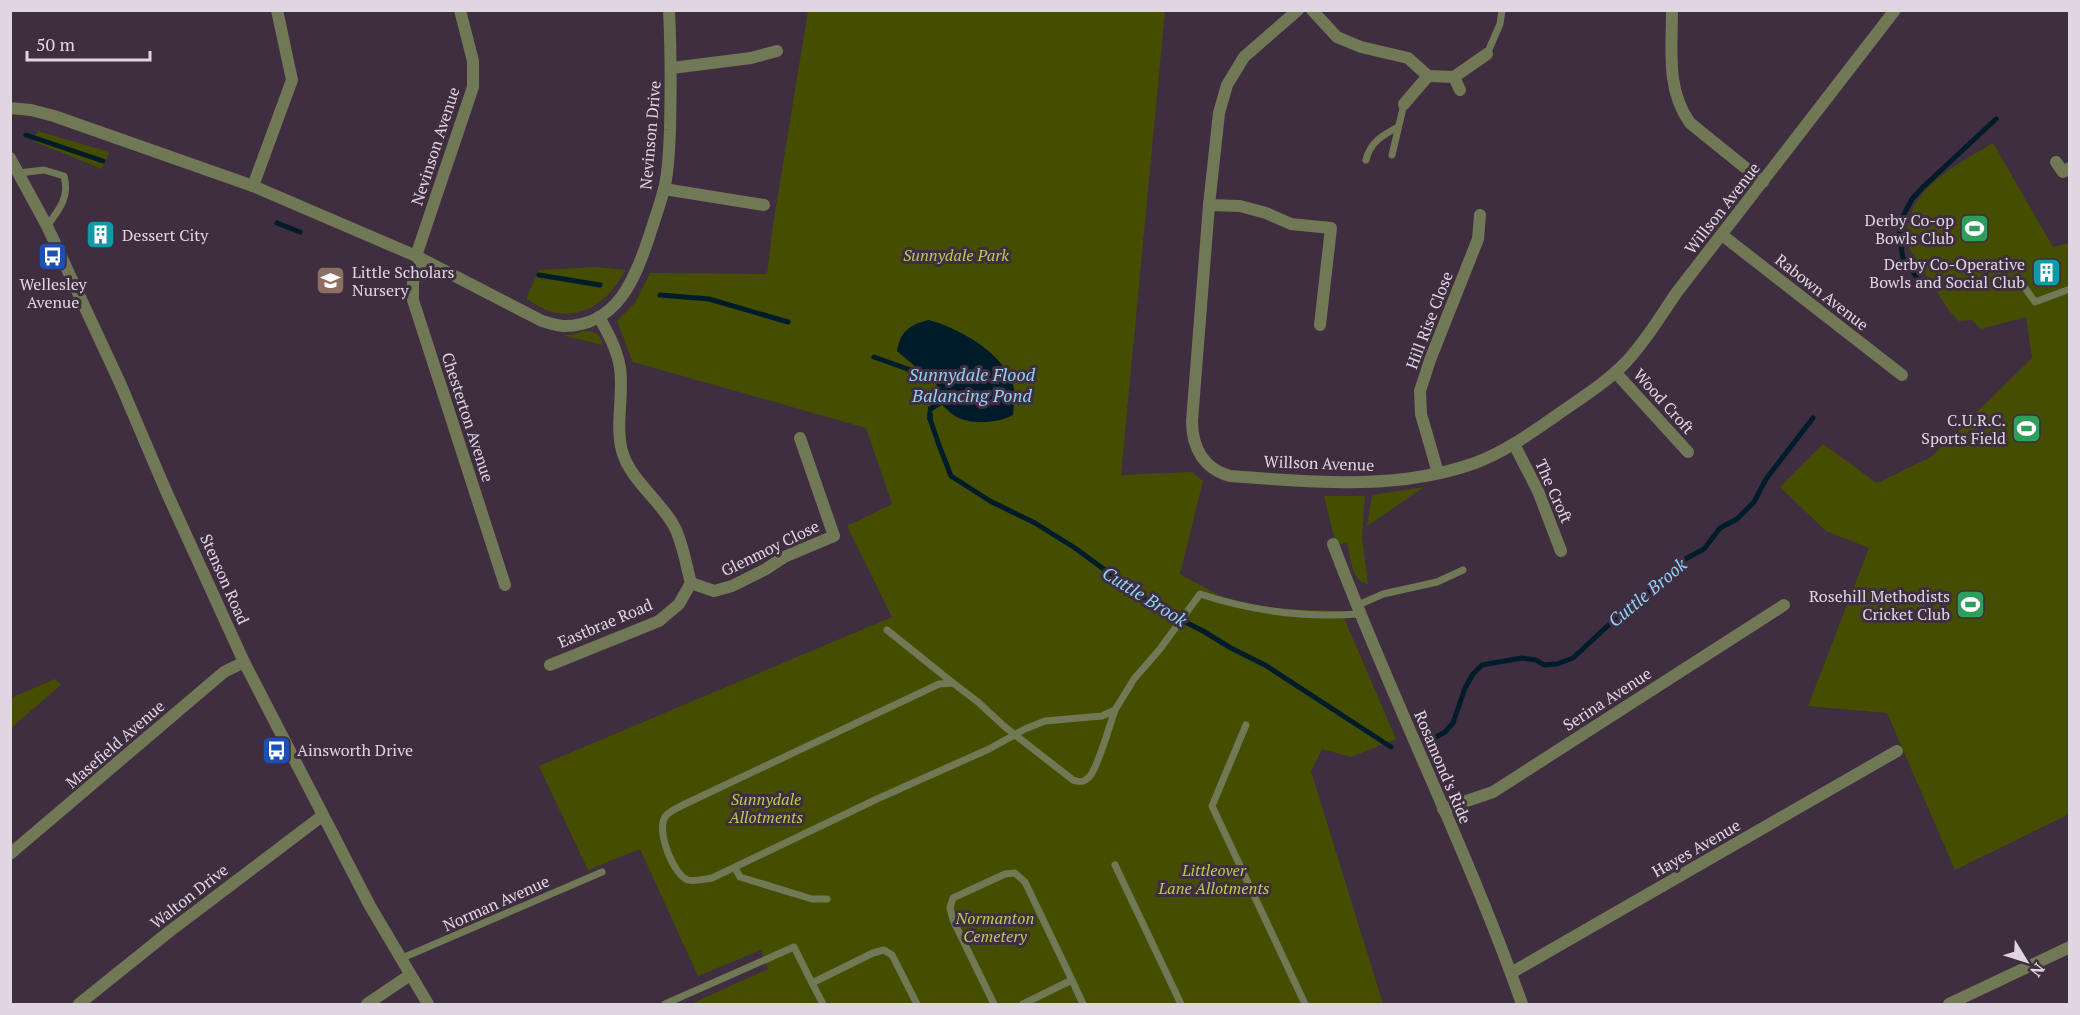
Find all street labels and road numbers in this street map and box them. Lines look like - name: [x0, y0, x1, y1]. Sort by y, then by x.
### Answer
- street label: Nevinson Drive: [634, 80, 666, 190]
- street label: Nevinson Avenue: [406, 84, 464, 208]
- street label: Willson Avenue: [1679, 158, 1765, 258]
- street label: Rabown Avenue: [1771, 249, 1873, 335]
- street label: Hill Rise Close: [1400, 268, 1458, 372]
- street label: Chesterton Avenue: [437, 349, 499, 485]
- street label: Wood Croft: [1629, 364, 1699, 438]
- street label: Willson Avenue: [1263, 450, 1375, 476]
- street label: The Croft: [1530, 456, 1578, 526]
- street label: Glenmoy Close: [717, 515, 823, 581]
- street label: Stenson Road: [195, 530, 255, 628]
- street label: Eastbrae Road: [554, 593, 656, 653]
- street label: Serina Avenue: [1559, 662, 1655, 736]
- street label: Masefield Avenue: [61, 695, 169, 793]
- street label: Rosamond's Ride: [1409, 707, 1477, 827]
- street label: Hayes Avenue: [1648, 814, 1744, 882]
- street label: Walton Drive: [146, 859, 232, 933]
- street label: Norman Avenue: [439, 870, 553, 936]

